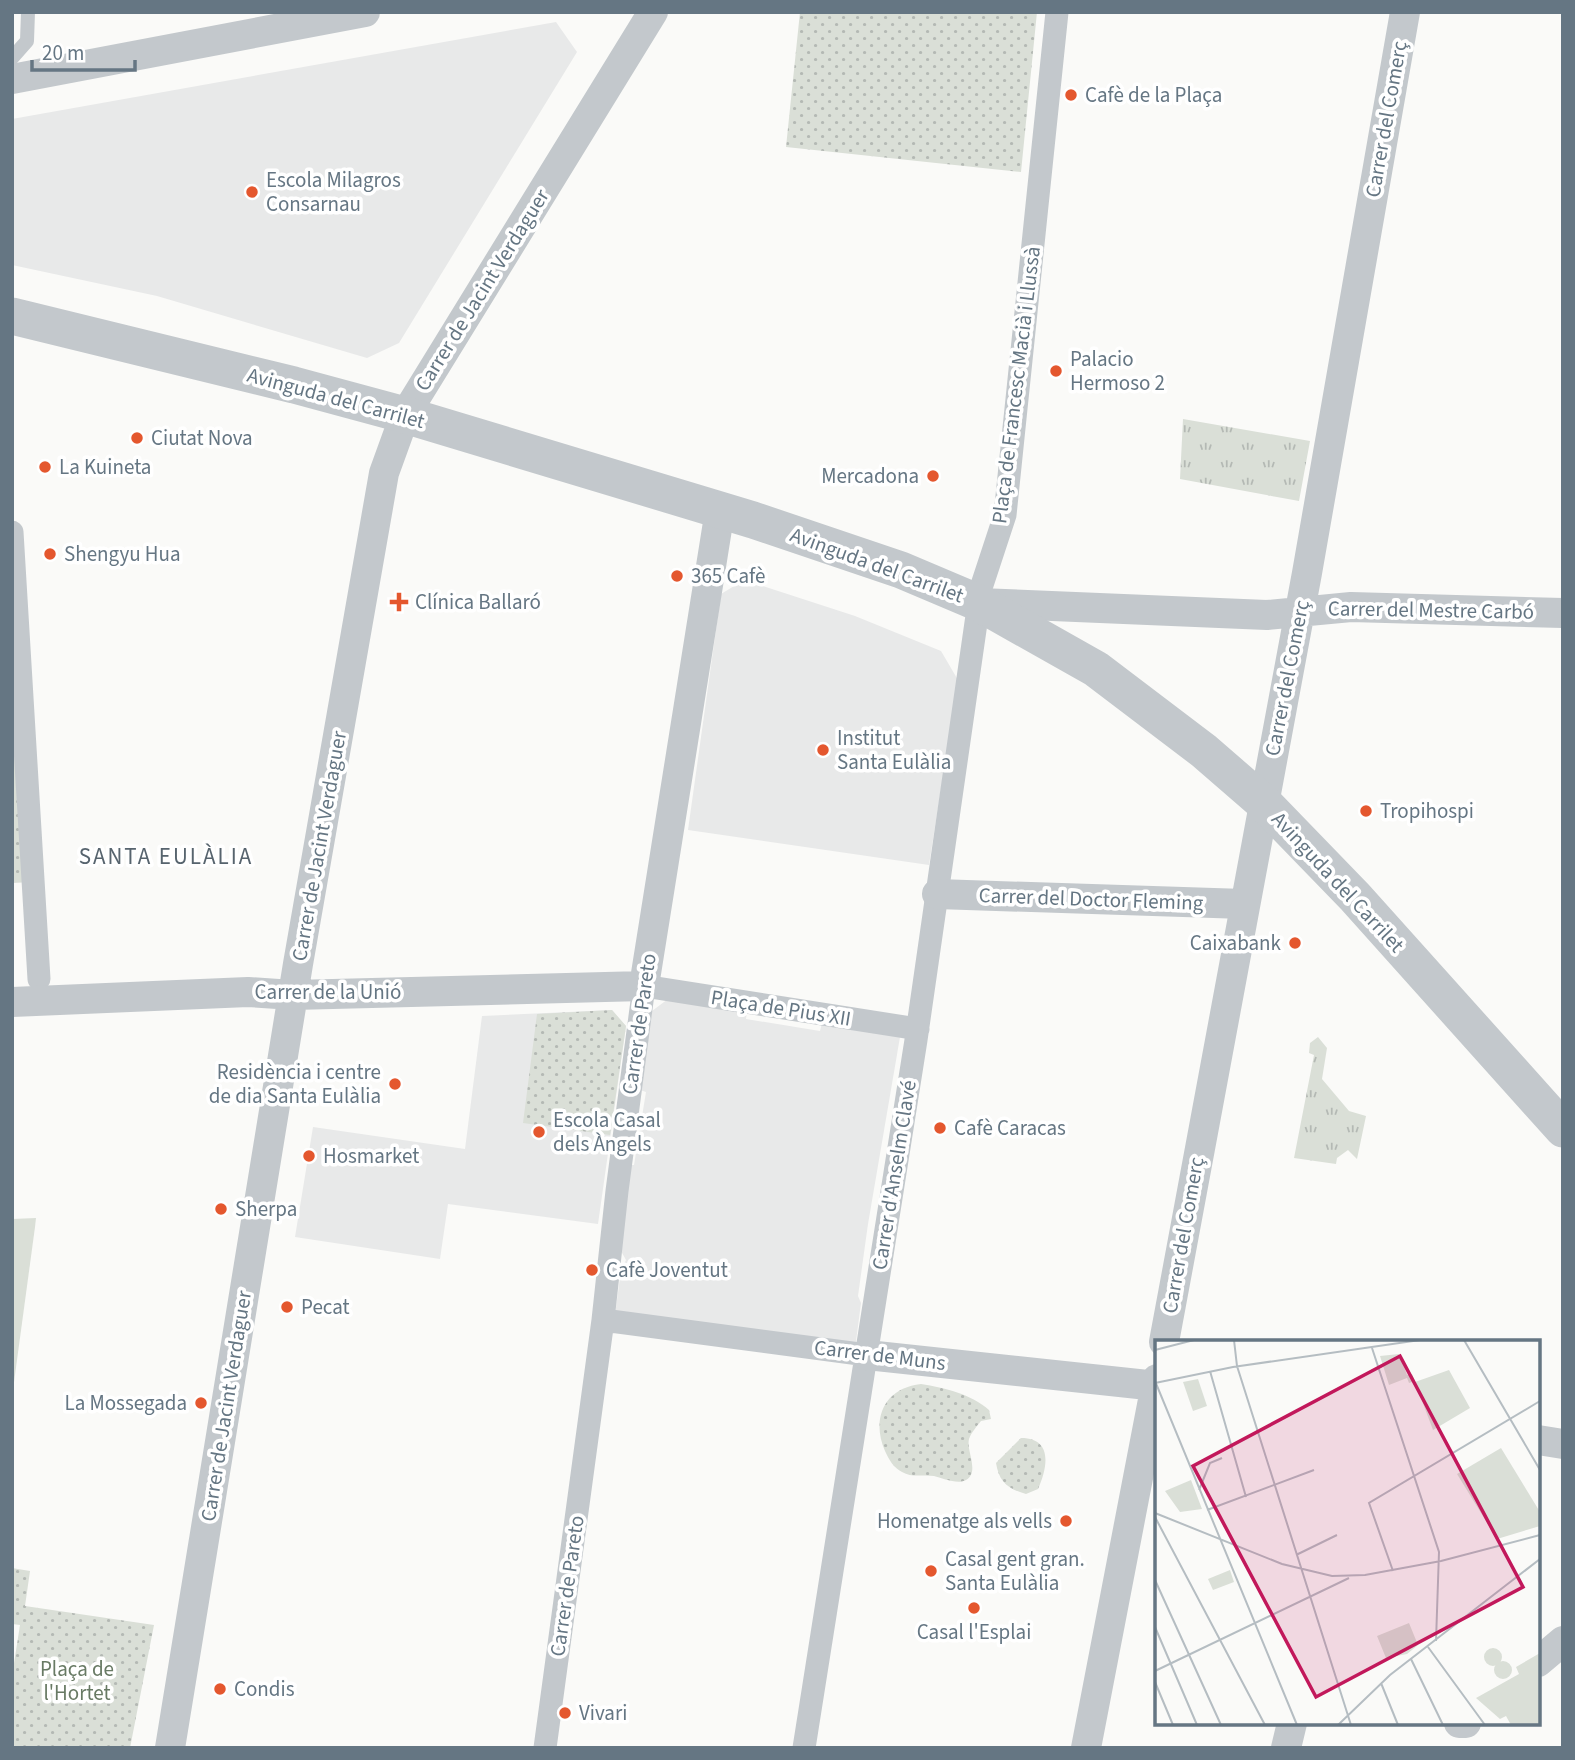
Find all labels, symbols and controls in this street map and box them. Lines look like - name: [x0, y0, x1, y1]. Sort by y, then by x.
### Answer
- scale bar: [32, 28, 135, 72]
- text: 20 m: [42, 38, 84, 68]
- street label: Carrer del Comerç: [1357, 38, 1415, 200]
- place label: Cafè de la Plaça: [1085, 80, 1222, 110]
- marker: Cafè de la Plaça: [1063, 87, 1079, 103]
- place label: Escola Milagros Consarnau: [266, 165, 401, 219]
- street label: Carrer de Jacint Verdaguer: [407, 183, 557, 397]
- marker: Escola Milagros Consarnau: [244, 184, 260, 200]
- street label: Plaça de Francesc Macià i Llussà: [984, 245, 1048, 525]
- place label: Palacio Hermoso 2: [1070, 344, 1165, 398]
- street label: Avinguda del Carrilet: [244, 360, 428, 436]
- marker: Palacio Hermoso 2: [1048, 363, 1064, 379]
- place label: Ciutat Nova: [151, 423, 253, 453]
- marker: Ciutat Nova: [129, 430, 145, 446]
- place label: La Kuineta: [59, 452, 151, 482]
- marker: La Kuineta: [37, 459, 53, 475]
- place label: Mercadona: [821, 461, 919, 491]
- marker: Mercadona: [925, 468, 941, 484]
- street label: Avinguda del Carrilet: [786, 520, 968, 610]
- place label: Shengyu Hua: [64, 539, 181, 569]
- marker: Shengyu Hua: [42, 546, 58, 562]
- place label: 365 Cafè: [691, 561, 765, 591]
- marker: 365 Cafè: [669, 568, 685, 584]
- place label: Clínica Ballaró: [415, 587, 541, 617]
- marker: Clínica Ballaró: [389, 592, 409, 612]
- street label: Carrer del Mestre Carbó: [1328, 593, 1534, 627]
- street label: Carrer del Comerç: [1257, 597, 1317, 759]
- place label: Institut Santa Eulàlia: [837, 723, 951, 777]
- street label: Carrer de Jacint Verdaguer: [284, 728, 354, 963]
- marker: Institut Santa Eulàlia: [815, 742, 831, 758]
- place label: Tropihospi: [1380, 796, 1474, 826]
- marker: Tropihospi: [1358, 803, 1374, 819]
- street label: Avinguda del Carrilet: [1265, 805, 1411, 959]
- district label: SANTA EULÀLIA: [79, 840, 253, 873]
- street label: Carrer del Doctor Fleming: [978, 880, 1204, 918]
- place label: Caixabank: [1190, 928, 1282, 958]
- marker: Caixabank: [1287, 935, 1303, 951]
- street label: Carrer de Pareto: [614, 952, 664, 1096]
- street label: Carrer de la Unió: [255, 977, 401, 1007]
- street label: Plaça de Pius XII: [709, 982, 853, 1034]
- place label: Residència i centre de dia Santa Eulàlia: [209, 1057, 381, 1111]
- marker: Residència i centre de dia Santa Eulàlia: [387, 1076, 403, 1092]
- street label: Carrer d'Anselm Clavé: [864, 1078, 924, 1272]
- place label: Escola Casal dels Àngels: [553, 1105, 661, 1159]
- place label: Cafè Caracas: [954, 1113, 1066, 1143]
- marker: Cafè Caracas: [932, 1120, 948, 1136]
- marker: Escola Casal dels Àngels: [531, 1124, 547, 1140]
- place label: Hosmarket: [323, 1141, 419, 1171]
- marker: Hosmarket: [301, 1148, 317, 1164]
- street label: Carrer del Comerç: [1154, 1154, 1212, 1316]
- place label: Sherpa: [235, 1194, 297, 1224]
- marker: Sherpa: [213, 1201, 229, 1217]
- place label: Cafè Joventut: [606, 1255, 728, 1285]
- marker: Cafè Joventut: [584, 1262, 600, 1278]
- street label: Carrer de Jacint Verdaguer: [193, 1288, 259, 1524]
- place label: Pecat: [301, 1292, 350, 1322]
- marker: Pecat: [279, 1299, 295, 1315]
- street label: Carrer de Muns: [813, 1332, 948, 1378]
- inset map: [1155, 1340, 1540, 1725]
- place label: La Mossegada: [65, 1388, 187, 1418]
- marker: La Mossegada: [193, 1395, 209, 1411]
- place label: Homenatge als vells: [877, 1506, 1052, 1536]
- marker: Homenatge als vells: [1058, 1513, 1074, 1529]
- street label: Carrer de Pareto: [542, 1514, 592, 1658]
- place label: Casal gent gran. Santa Eulàlia: [945, 1544, 1085, 1598]
- marker: Casal gent gran. Santa Eulàlia: [923, 1563, 939, 1579]
- marker: Casal l'Esplai: [966, 1600, 982, 1616]
- place label: Casal l'Esplai: [917, 1617, 1031, 1647]
- park label: Plaça de l'Hortet: [40, 1654, 114, 1708]
- place label: Condis: [234, 1674, 295, 1704]
- marker: Condis: [212, 1681, 228, 1697]
- place label: Vivari: [579, 1698, 627, 1728]
- marker: Vivari: [557, 1705, 573, 1721]

